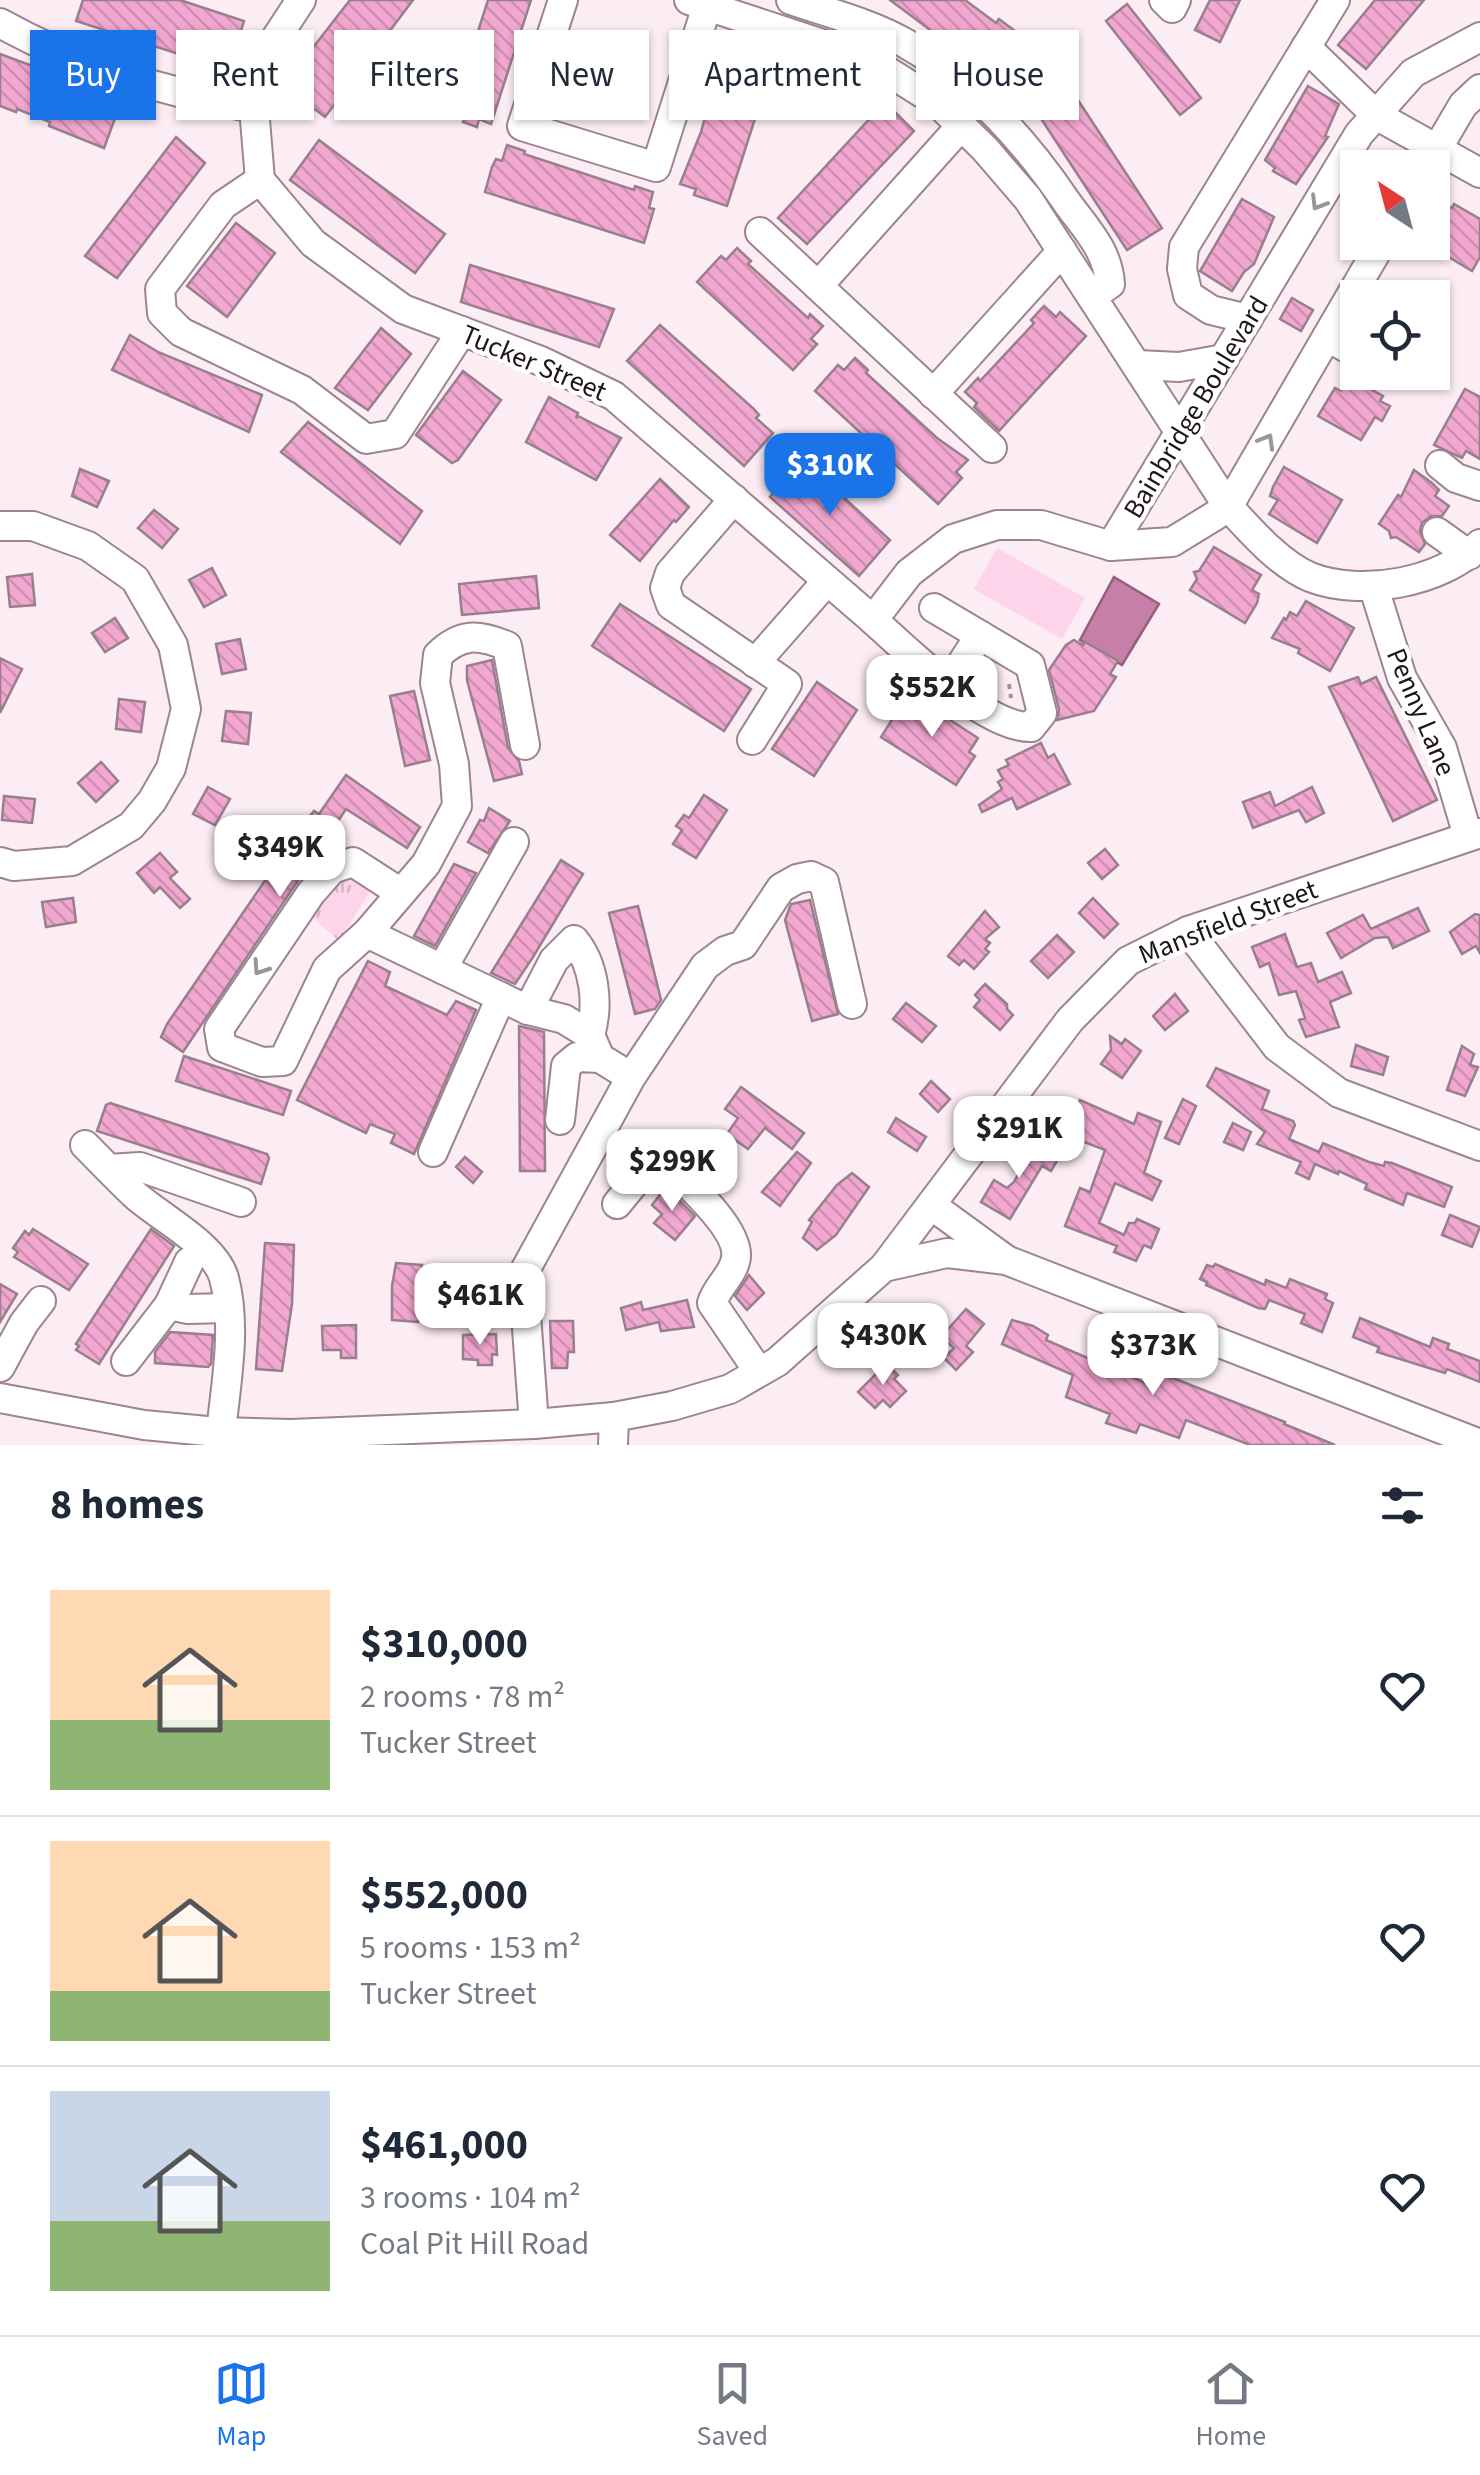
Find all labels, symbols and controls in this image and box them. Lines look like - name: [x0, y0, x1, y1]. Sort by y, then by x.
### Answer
- chip: Buy: [30, 30, 156, 120]
- chip: Rent: [176, 30, 314, 120]
- chip: Filters: [334, 30, 494, 120]
- chip: New: [514, 30, 649, 120]
- chip: Apartment: [669, 30, 896, 120]
- chip: House: [916, 30, 1079, 120]
- north arrow: [1340, 150, 1450, 260]
- map controls: [1340, 150, 1450, 390]
- one-way arrow: [1311, 192, 1330, 210]
- button: locate: [1340, 280, 1450, 390]
- street label: Bainbridge Boulevard: [1114, 288, 1278, 526]
- street label: Tucker Street: [455, 314, 613, 412]
- pin: $310K: [760, 433, 900, 518]
- one-way arrow: [1254, 434, 1274, 452]
- text: $310K: [786, 442, 874, 488]
- street label: Penny Lane: [1376, 642, 1466, 782]
- pin: $552K: [862, 655, 1002, 740]
- text: $552K: [888, 664, 976, 710]
- pin: $349K: [210, 815, 350, 900]
- text: $349K: [236, 824, 324, 870]
- street label: Mansfield Street: [1133, 869, 1324, 975]
- one-way arrow: [254, 957, 272, 976]
- pin: $291K: [949, 1096, 1089, 1181]
- text: $291K: [975, 1105, 1063, 1151]
- pin: $299K: [602, 1129, 742, 1214]
- text: $299K: [628, 1138, 716, 1184]
- pin: $461K: [410, 1263, 550, 1348]
- text: $461K: [436, 1272, 524, 1318]
- pin: $430K: [813, 1303, 953, 1388]
- text: $430K: [839, 1312, 927, 1358]
- pin: $373K: [1083, 1313, 1223, 1398]
- text: $373K: [1109, 1322, 1197, 1368]
- text: 8 homes: [50, 1475, 204, 1535]
- icon: filters: [1375, 1478, 1430, 1533]
- text: $310,000: [360, 1614, 528, 1674]
- icon: home: [130, 1630, 250, 1750]
- icon: heart: [1375, 1663, 1430, 1718]
- text: 2 rooms · 78 m²: [360, 1674, 565, 1720]
- text: Tucker Street: [360, 1720, 536, 1766]
- text: $552,000: [360, 1865, 528, 1925]
- icon: home: [130, 1881, 250, 2001]
- icon: heart: [1375, 1914, 1430, 1969]
- text: 5 rooms · 153 m²: [360, 1925, 581, 1971]
- text: Tucker Street: [360, 1971, 536, 2017]
- text: $461,000: [360, 2115, 528, 2175]
- icon: home: [130, 2131, 250, 2251]
- icon: heart: [1375, 2164, 1430, 2219]
- text: 3 rooms · 104 m²: [360, 2175, 581, 2221]
- text: Coal Pit Hill Road: [360, 2221, 589, 2267]
- tab: Map: [214, 2356, 269, 2456]
- tab: Saved: [696, 2356, 768, 2456]
- tab: Home: [1196, 2356, 1266, 2456]

